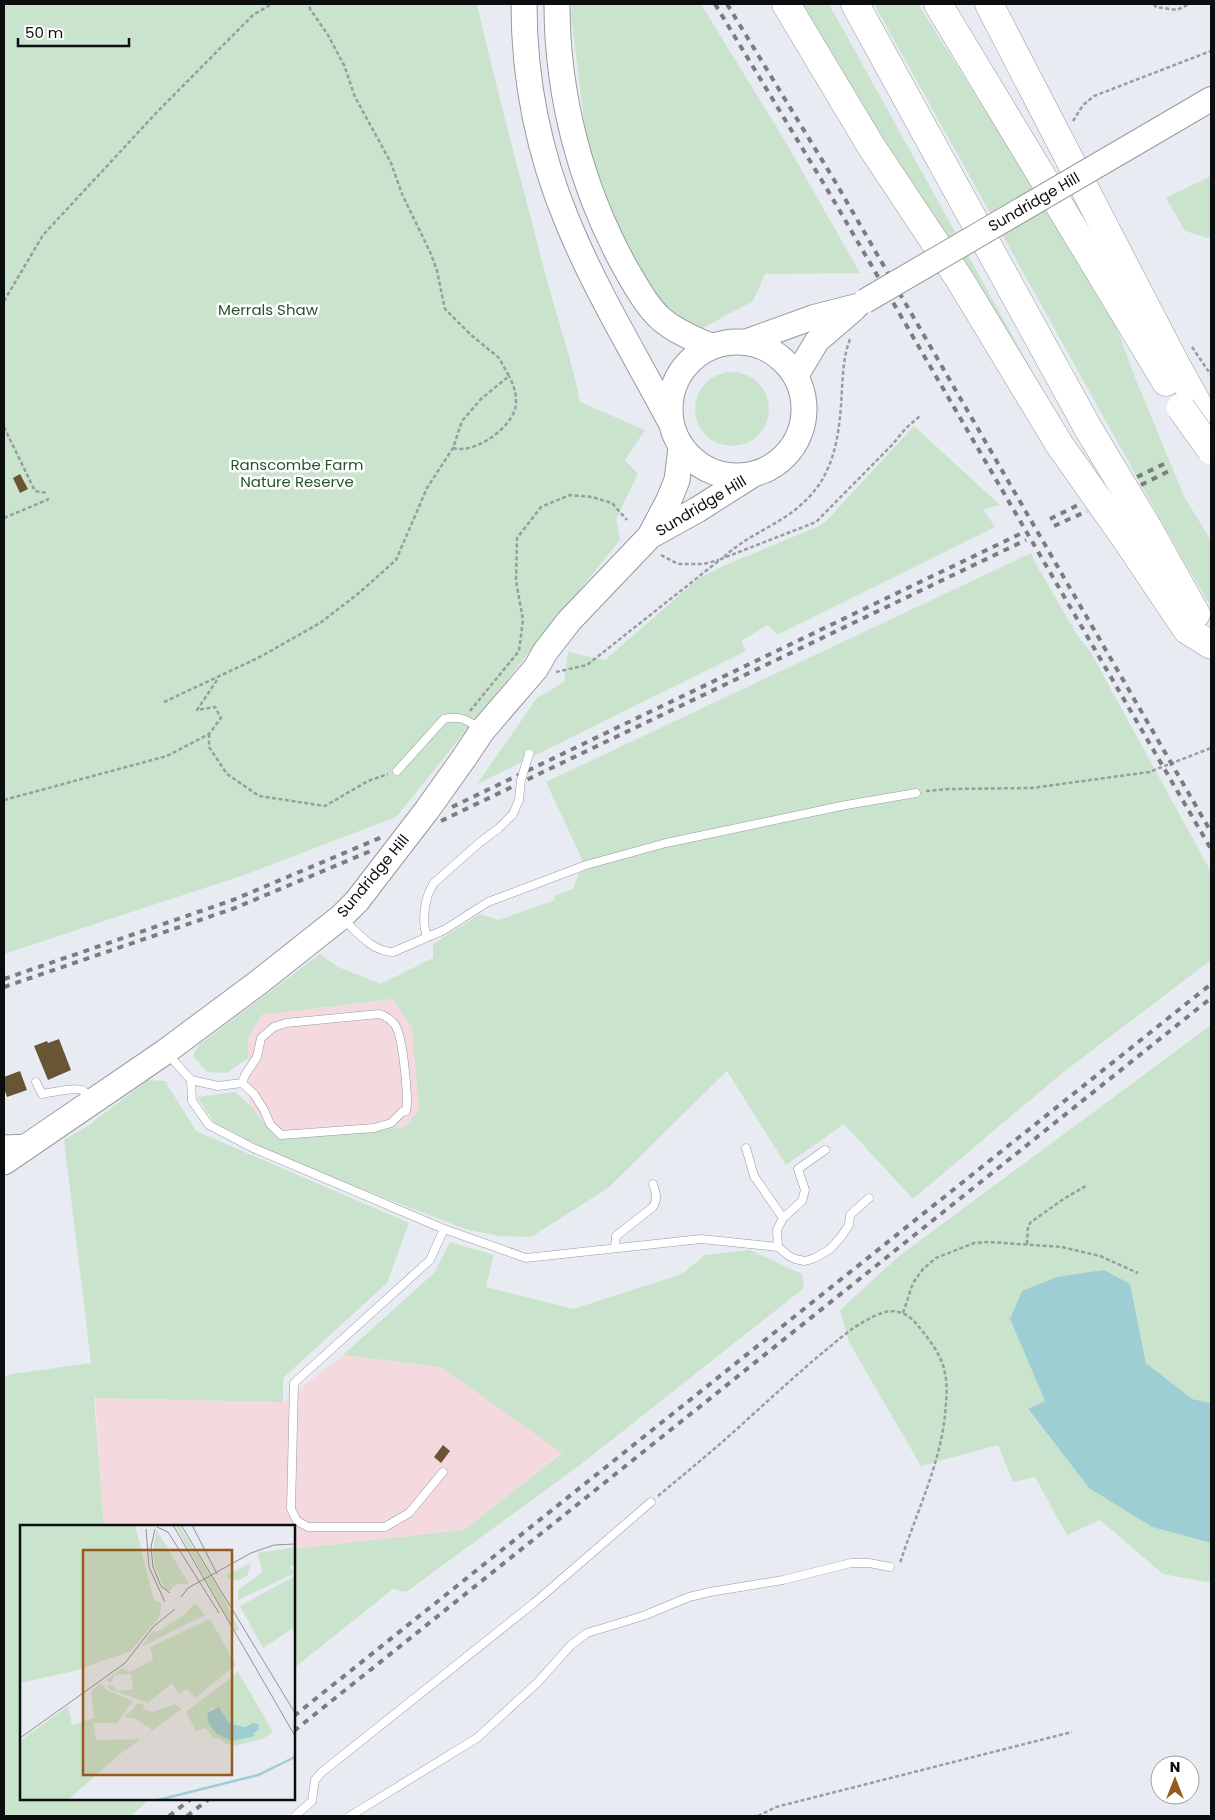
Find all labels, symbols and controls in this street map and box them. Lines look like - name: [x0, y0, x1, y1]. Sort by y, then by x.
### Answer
- scale bar: [18, 15, 129, 47]
- text: 50 m: [25, 22, 63, 43]
- street label: Sundridge Hill: [984, 167, 1083, 236]
- park label: Merrals Shaw: [218, 299, 319, 320]
- park label: Ranscombe Farm Nature Reserve: [230, 454, 364, 492]
- street label: Sundridge Hill: [651, 470, 750, 541]
- street label: Sundridge Hill: [332, 830, 414, 922]
- inset map: [20, 1525, 295, 1800]
- north arrow: [1150, 1755, 1200, 1805]
- text: N: [1170, 1757, 1180, 1777]

